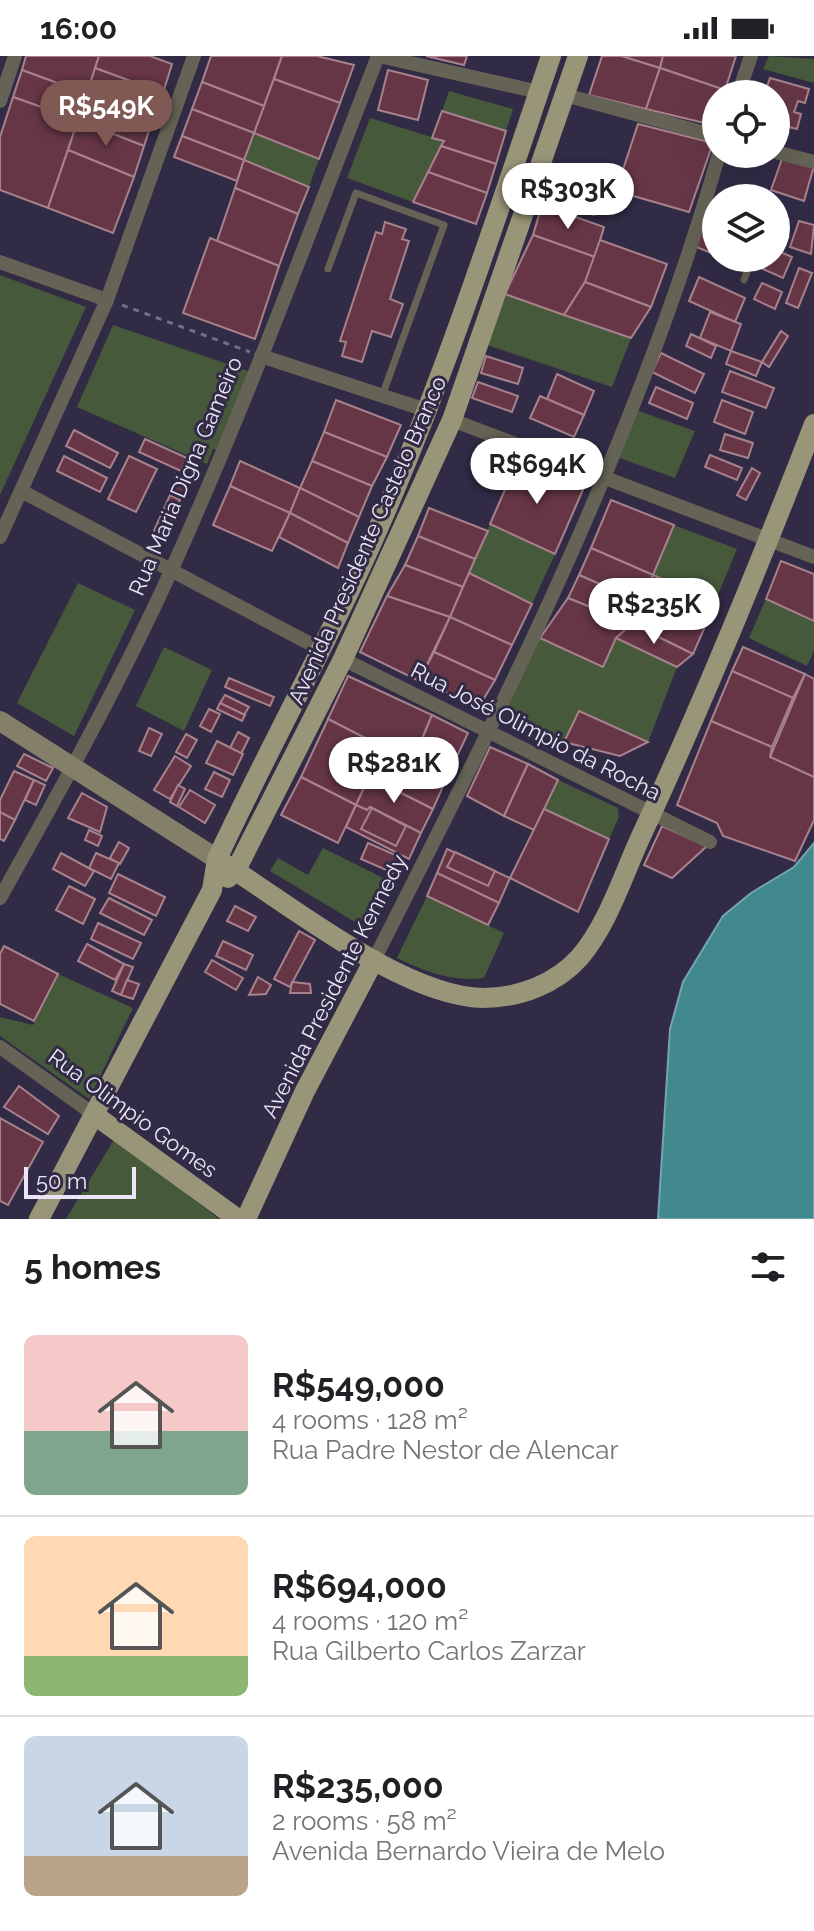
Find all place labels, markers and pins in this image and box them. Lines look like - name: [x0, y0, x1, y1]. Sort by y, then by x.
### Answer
- pin: R$549K: [41, 80, 171, 148]
- pin: R$303K: [503, 163, 633, 231]
- pin: R$694K: [472, 438, 602, 506]
- pin: R$235K: [589, 578, 719, 646]
- pin: R$281K: [329, 737, 459, 805]

